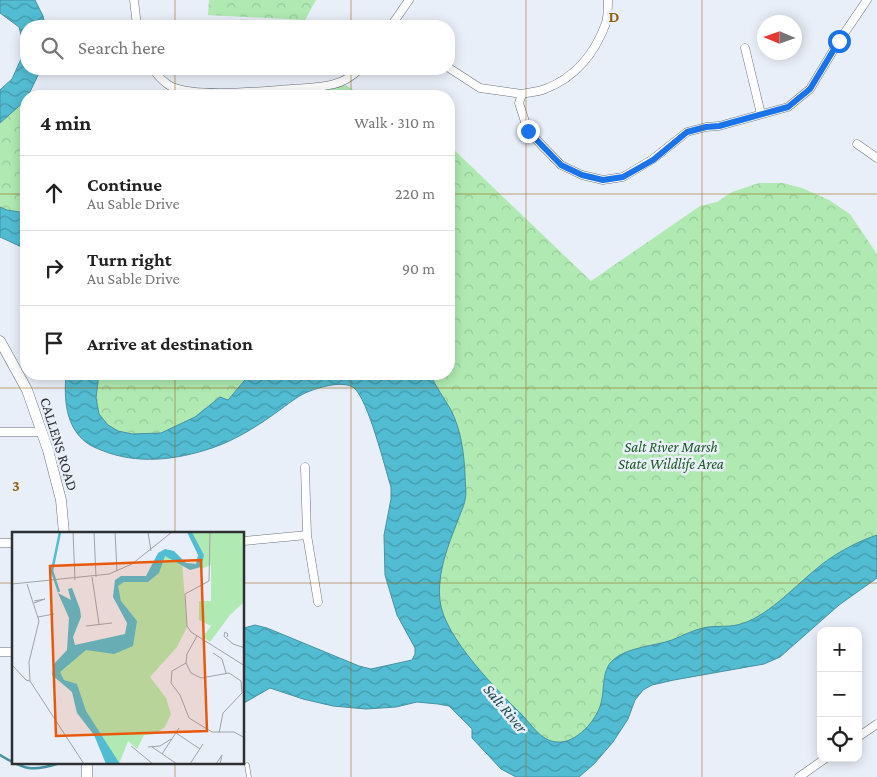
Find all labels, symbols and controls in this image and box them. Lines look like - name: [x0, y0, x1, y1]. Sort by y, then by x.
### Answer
- text: D: [608, 8, 620, 25]
- north arrow: [757, 15, 802, 60]
- search box: [20, 20, 455, 75]
- route start: [828, 30, 851, 53]
- icon: search: [38, 34, 66, 62]
- text: Search here: [78, 37, 165, 58]
- text: 4 min: [40, 111, 91, 135]
- text: Walk · 310 m: [354, 114, 435, 131]
- route end: [517, 120, 540, 143]
- text: Continue: [87, 174, 162, 195]
- icon: ahead: [40, 179, 68, 207]
- text: 220 m: [395, 185, 435, 202]
- text: Au Sable Drive: [87, 195, 180, 212]
- text: Turn right: [87, 249, 172, 270]
- icon: right: [40, 254, 68, 282]
- text: 90 m: [402, 260, 435, 277]
- text: Au Sable Drive: [87, 270, 180, 287]
- icon: arrive: [40, 329, 68, 357]
- text: Arrive at destination: [87, 333, 253, 354]
- street label: CALLENS ROAD: [37, 395, 81, 493]
- park label: Salt River Marsh State Wildlife Area: [618, 439, 724, 473]
- text: 3: [12, 477, 20, 494]
- inset map: [12, 532, 245, 764]
- map controls: [817, 627, 862, 762]
- button: +: [817, 627, 862, 672]
- button: −: [817, 672, 862, 717]
- water label: Salt River: [480, 681, 531, 736]
- button: locate: [817, 717, 862, 762]

